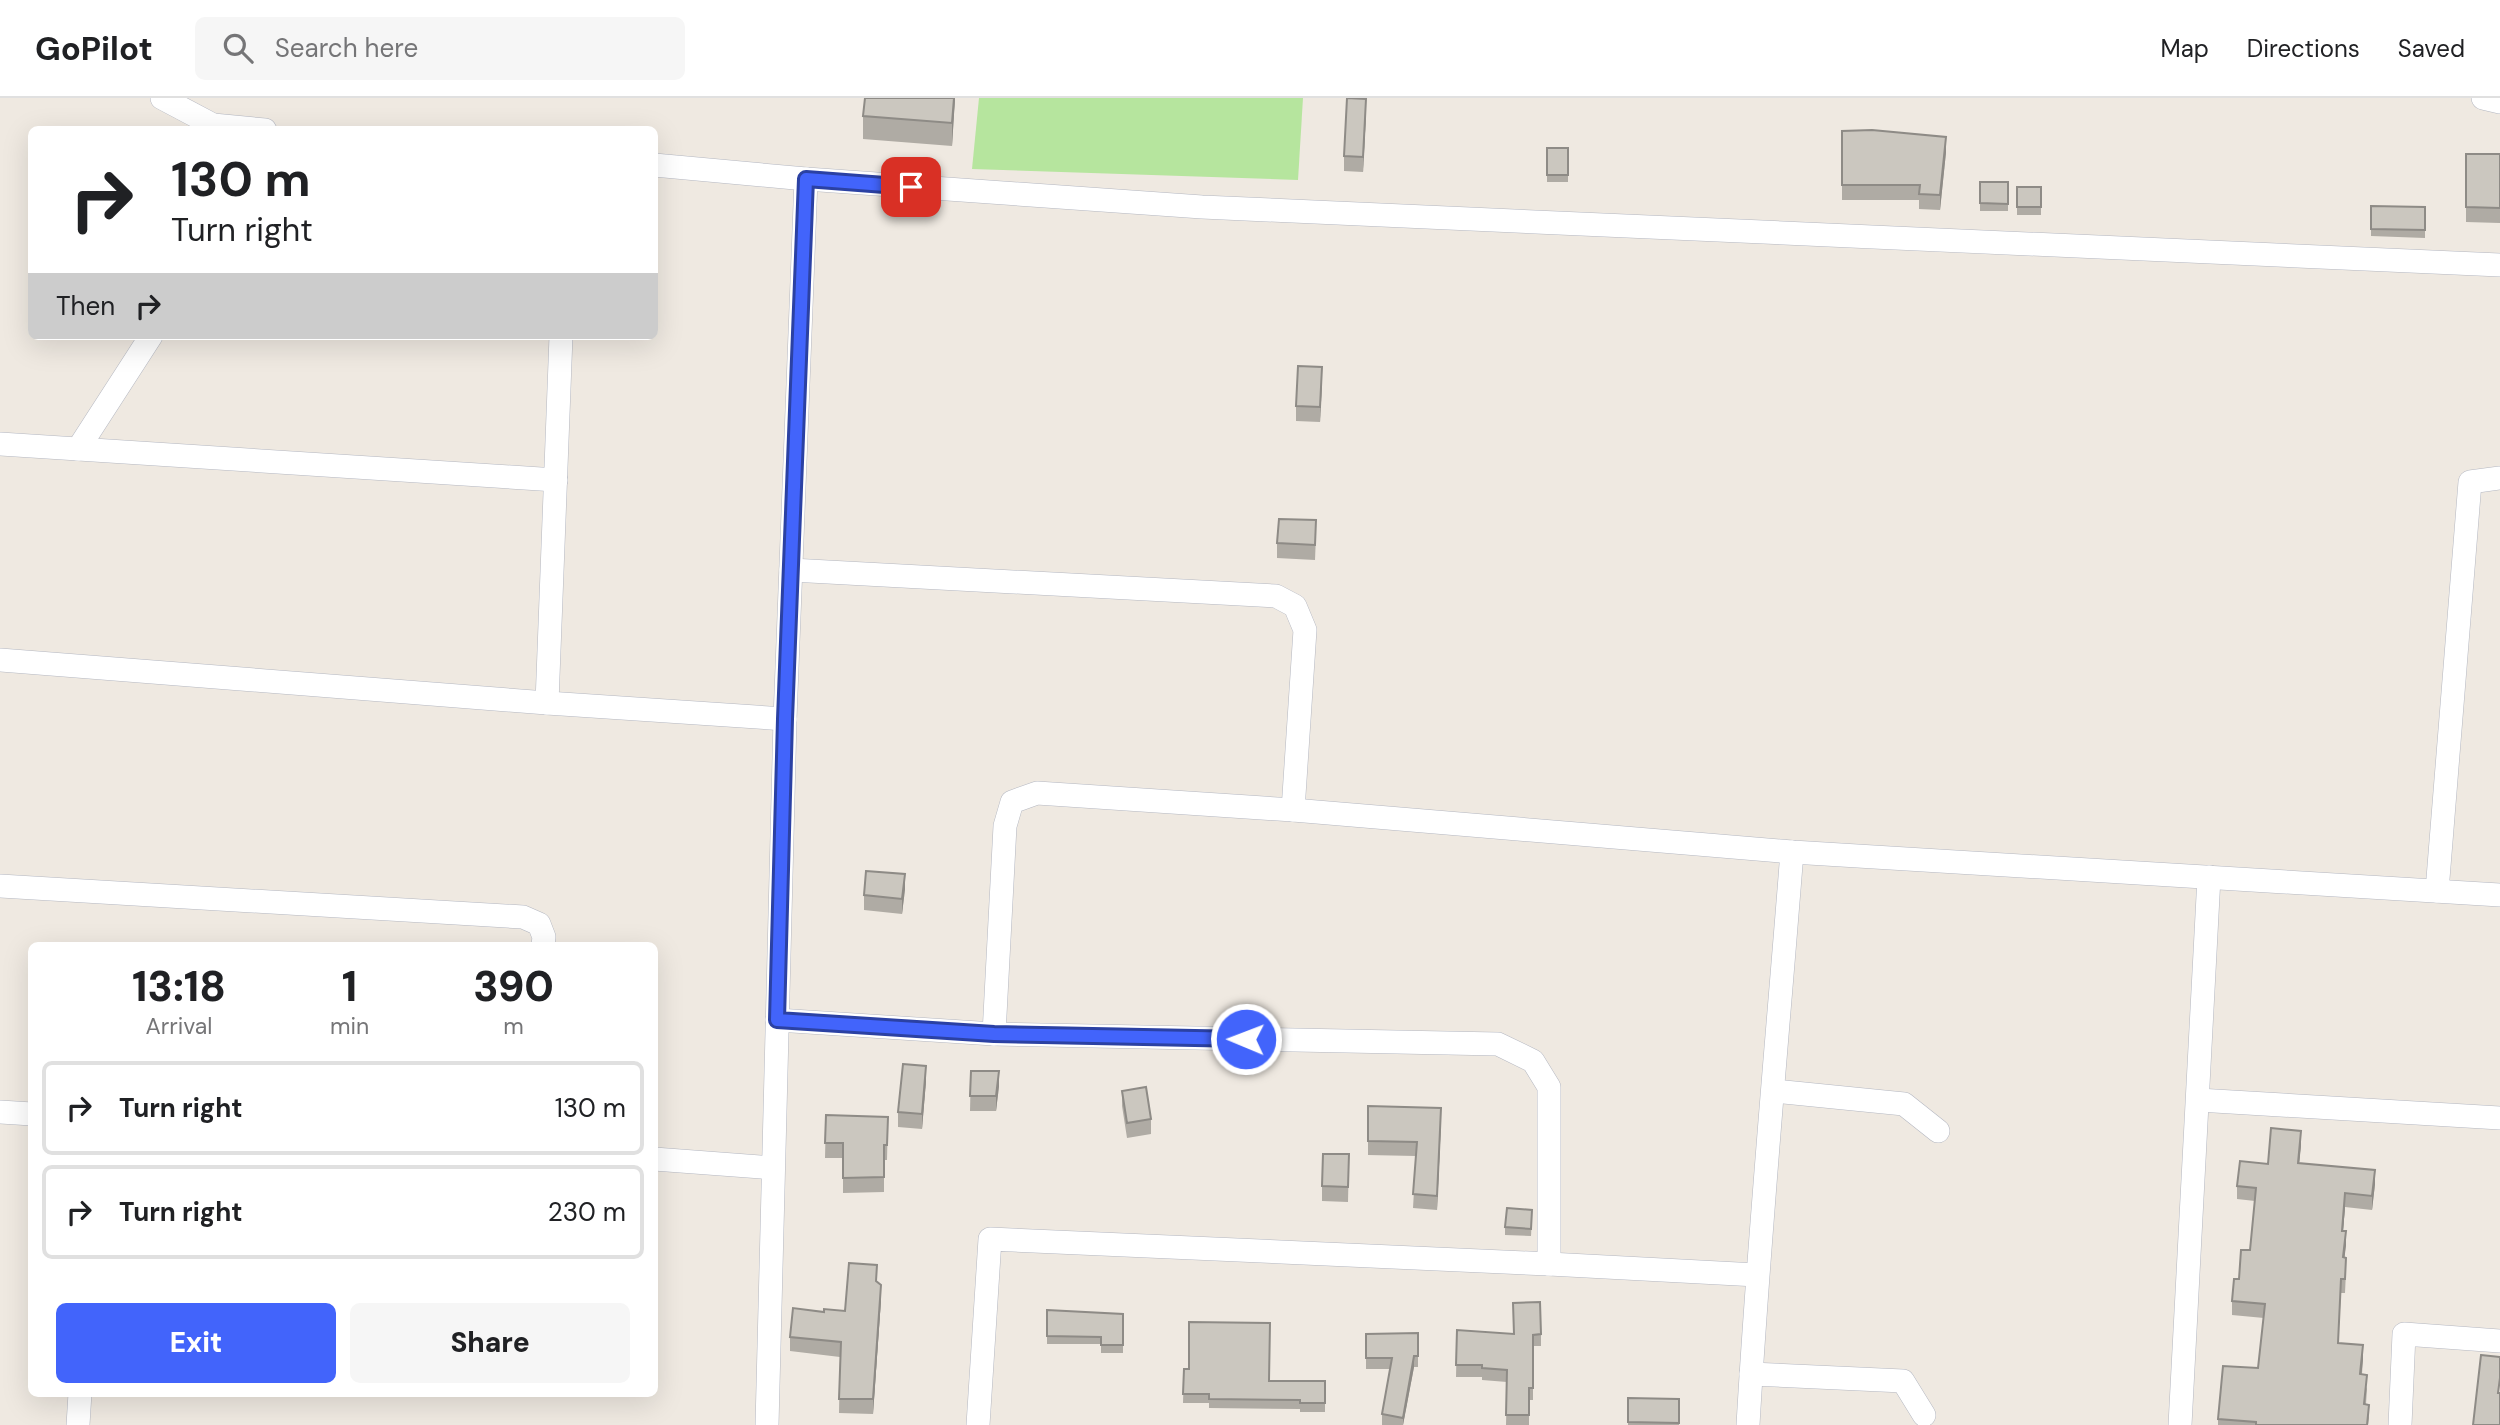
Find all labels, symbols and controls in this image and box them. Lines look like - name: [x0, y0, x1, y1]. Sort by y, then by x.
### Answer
- search box: [195, 17, 685, 80]
- text: GoPilot: [35, 27, 153, 70]
- icon: search: [219, 29, 257, 67]
- text: Search here: [275, 31, 418, 65]
- text: Map: [2161, 33, 2209, 64]
- text: Directions: [2247, 33, 2360, 64]
- text: Saved: [2398, 33, 2465, 64]
- text: 130 m: [171, 147, 311, 211]
- icon: right: [56, 154, 147, 245]
- pin: [881, 157, 941, 217]
- icon: arrive: [892, 168, 930, 206]
- text: Turn right: [171, 209, 313, 251]
- icon: right: [129, 287, 167, 325]
- text: Then: [56, 289, 115, 323]
- text: 13:18: [132, 959, 226, 1014]
- text: 1: [342, 959, 357, 1014]
- text: 390: [473, 959, 554, 1014]
- position arrow: [1209, 1002, 1283, 1076]
- text: Arrival: [146, 1011, 213, 1041]
- text: min: [330, 1011, 369, 1041]
- text: m: [503, 1011, 524, 1041]
- icon: right: [60, 1089, 98, 1127]
- text: Turn right: [119, 1091, 243, 1125]
- text: 130 m: [555, 1091, 626, 1125]
- icon: right: [60, 1193, 98, 1231]
- text: Turn right: [119, 1195, 243, 1229]
- text: 230 m: [548, 1195, 626, 1229]
- button: Exit: [56, 1303, 336, 1383]
- button: Share: [350, 1303, 630, 1383]

